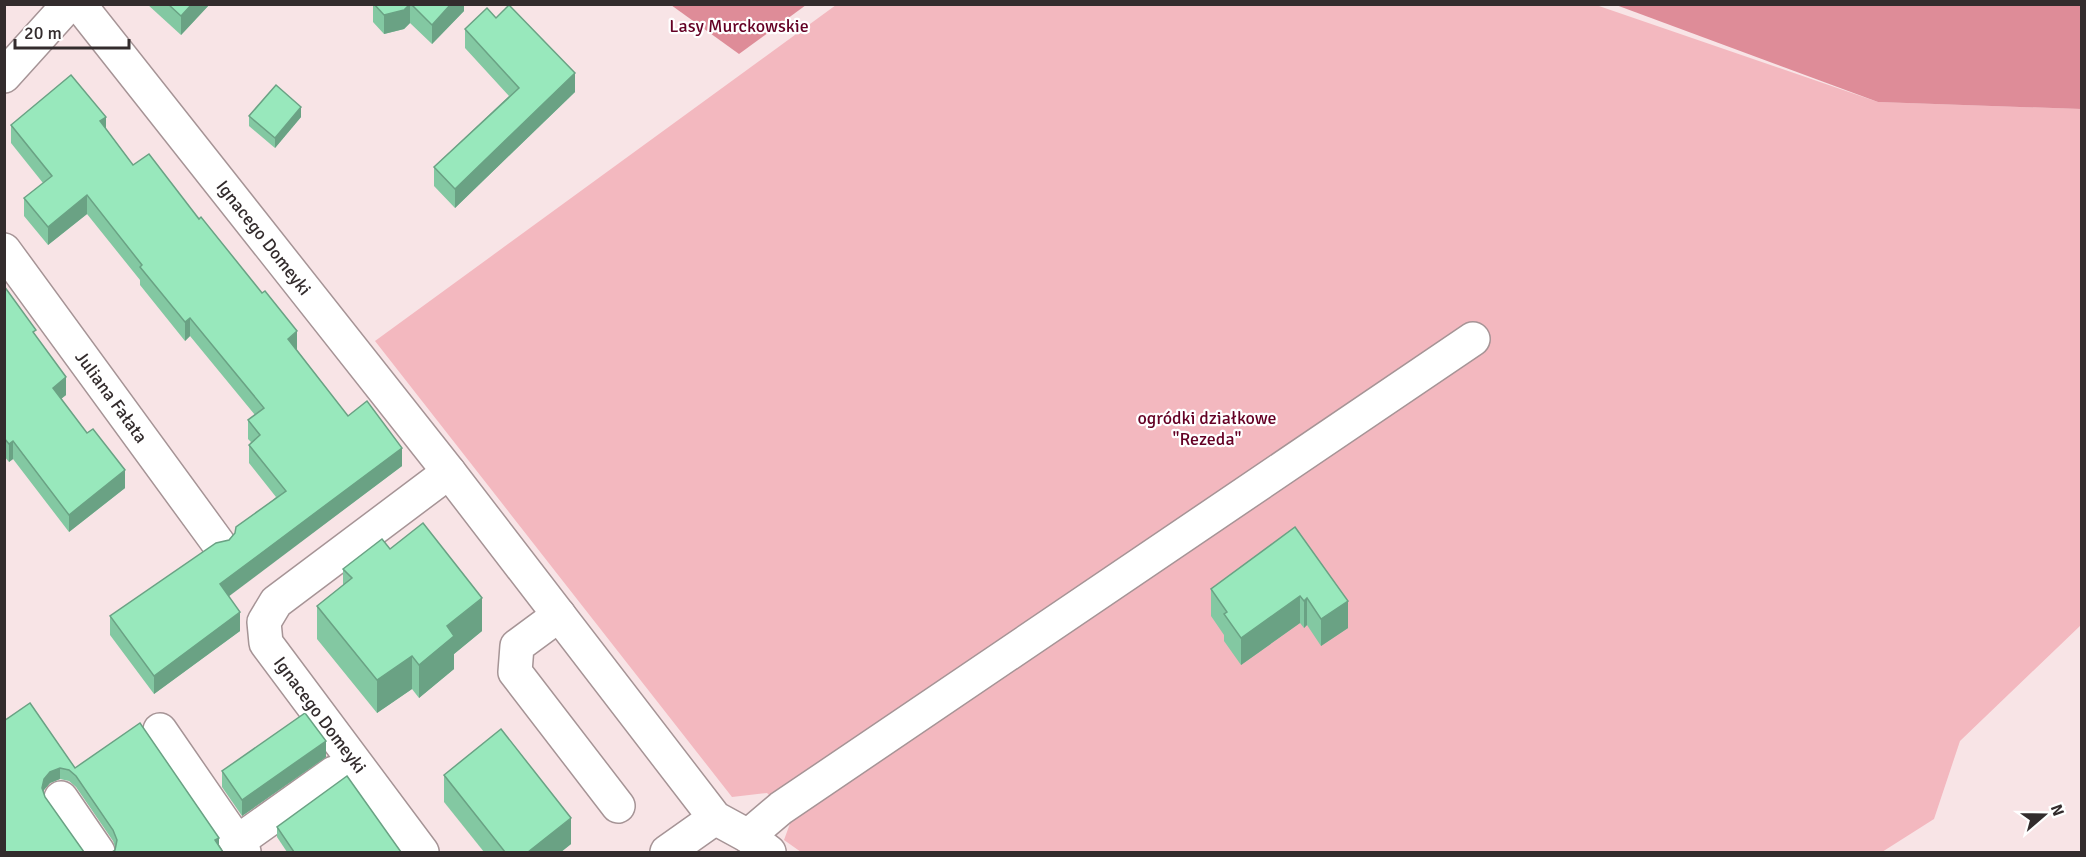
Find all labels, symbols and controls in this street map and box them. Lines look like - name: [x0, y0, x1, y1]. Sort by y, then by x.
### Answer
- scale bar: [15, 12, 129, 50]
- park label: Lasy Murckowskie: [669, 15, 809, 37]
- text: 20 m: [24, 22, 62, 44]
- street label: Ignacego Domeyki: [212, 176, 316, 300]
- street label: Juliana Fałata: [70, 347, 152, 447]
- park label: ogródki działkowe "Rezeda": [1137, 407, 1277, 450]
- street label: Ignacego Domeyki: [269, 652, 371, 778]
- north arrow: [2014, 785, 2074, 845]
- text: N: [2046, 802, 2068, 819]

